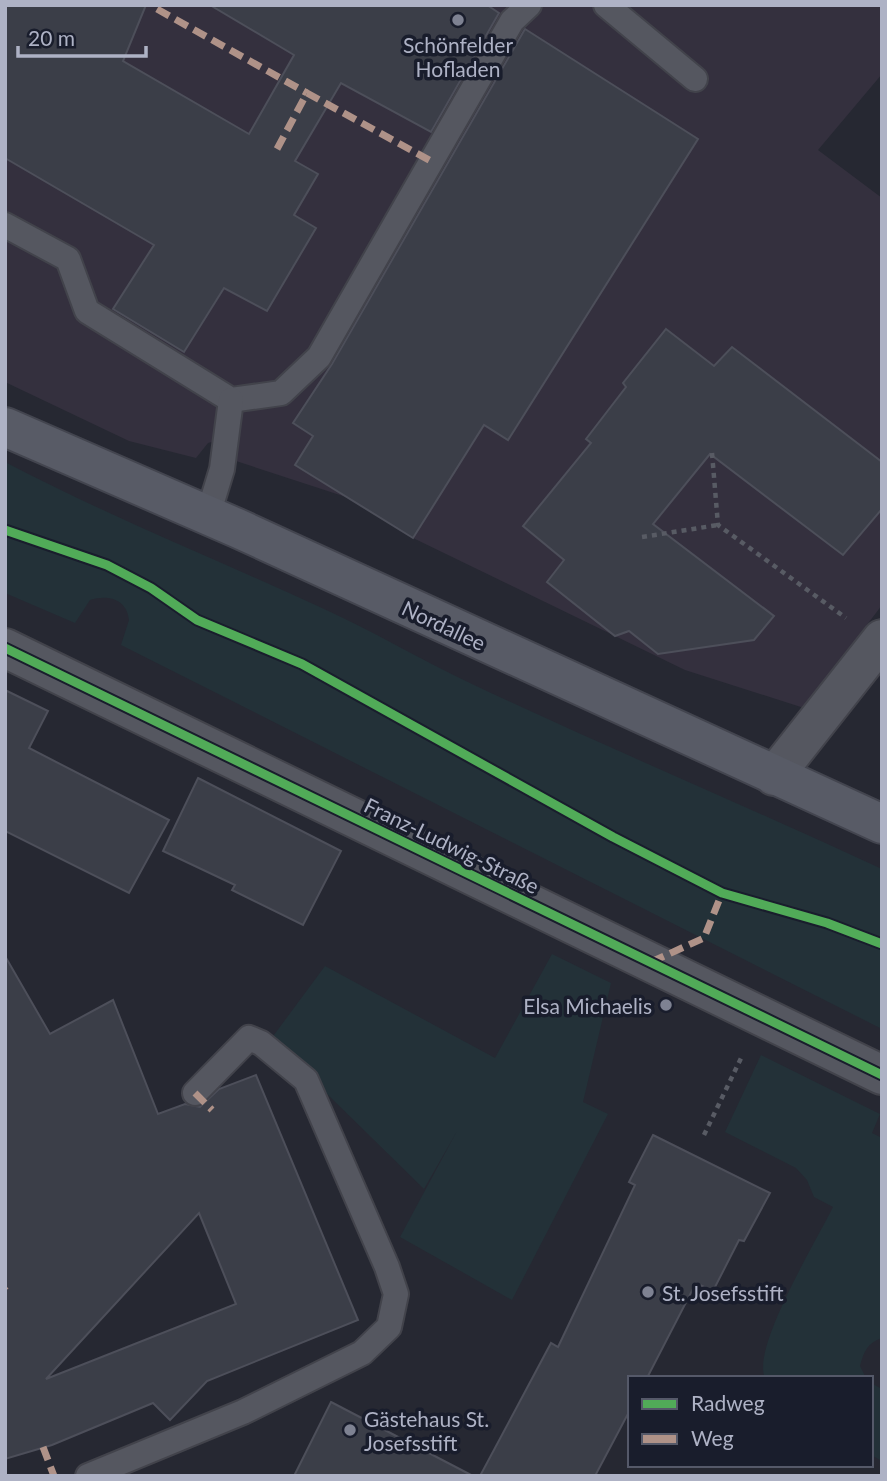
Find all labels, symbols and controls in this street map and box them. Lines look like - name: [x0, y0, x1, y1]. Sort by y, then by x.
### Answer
- marker: Schönfelder Hofladen: [450, 12, 466, 28]
- scale bar: [18, 14, 145, 58]
- text: 20 m: [28, 25, 75, 50]
- place label: Schönfelder Hofladen: [403, 32, 513, 81]
- street label: Nordallee: [398, 595, 490, 655]
- street label: Franz-Ludwig-Straße: [361, 792, 543, 898]
- place label: Elsa Michaelis: [523, 993, 652, 1018]
- marker: Elsa Michaelis: [658, 997, 674, 1013]
- place label: St. Josefsstift: [662, 1280, 784, 1305]
- marker: St. Josefsstift: [640, 1284, 656, 1300]
- legend: [628, 1376, 873, 1467]
- text: Radweg: [691, 1390, 765, 1415]
- place label: Gästehaus St. Josefsstift: [364, 1406, 489, 1455]
- marker: Gästehaus St. Josefsstift: [342, 1422, 358, 1438]
- text: Weg: [691, 1425, 734, 1450]

